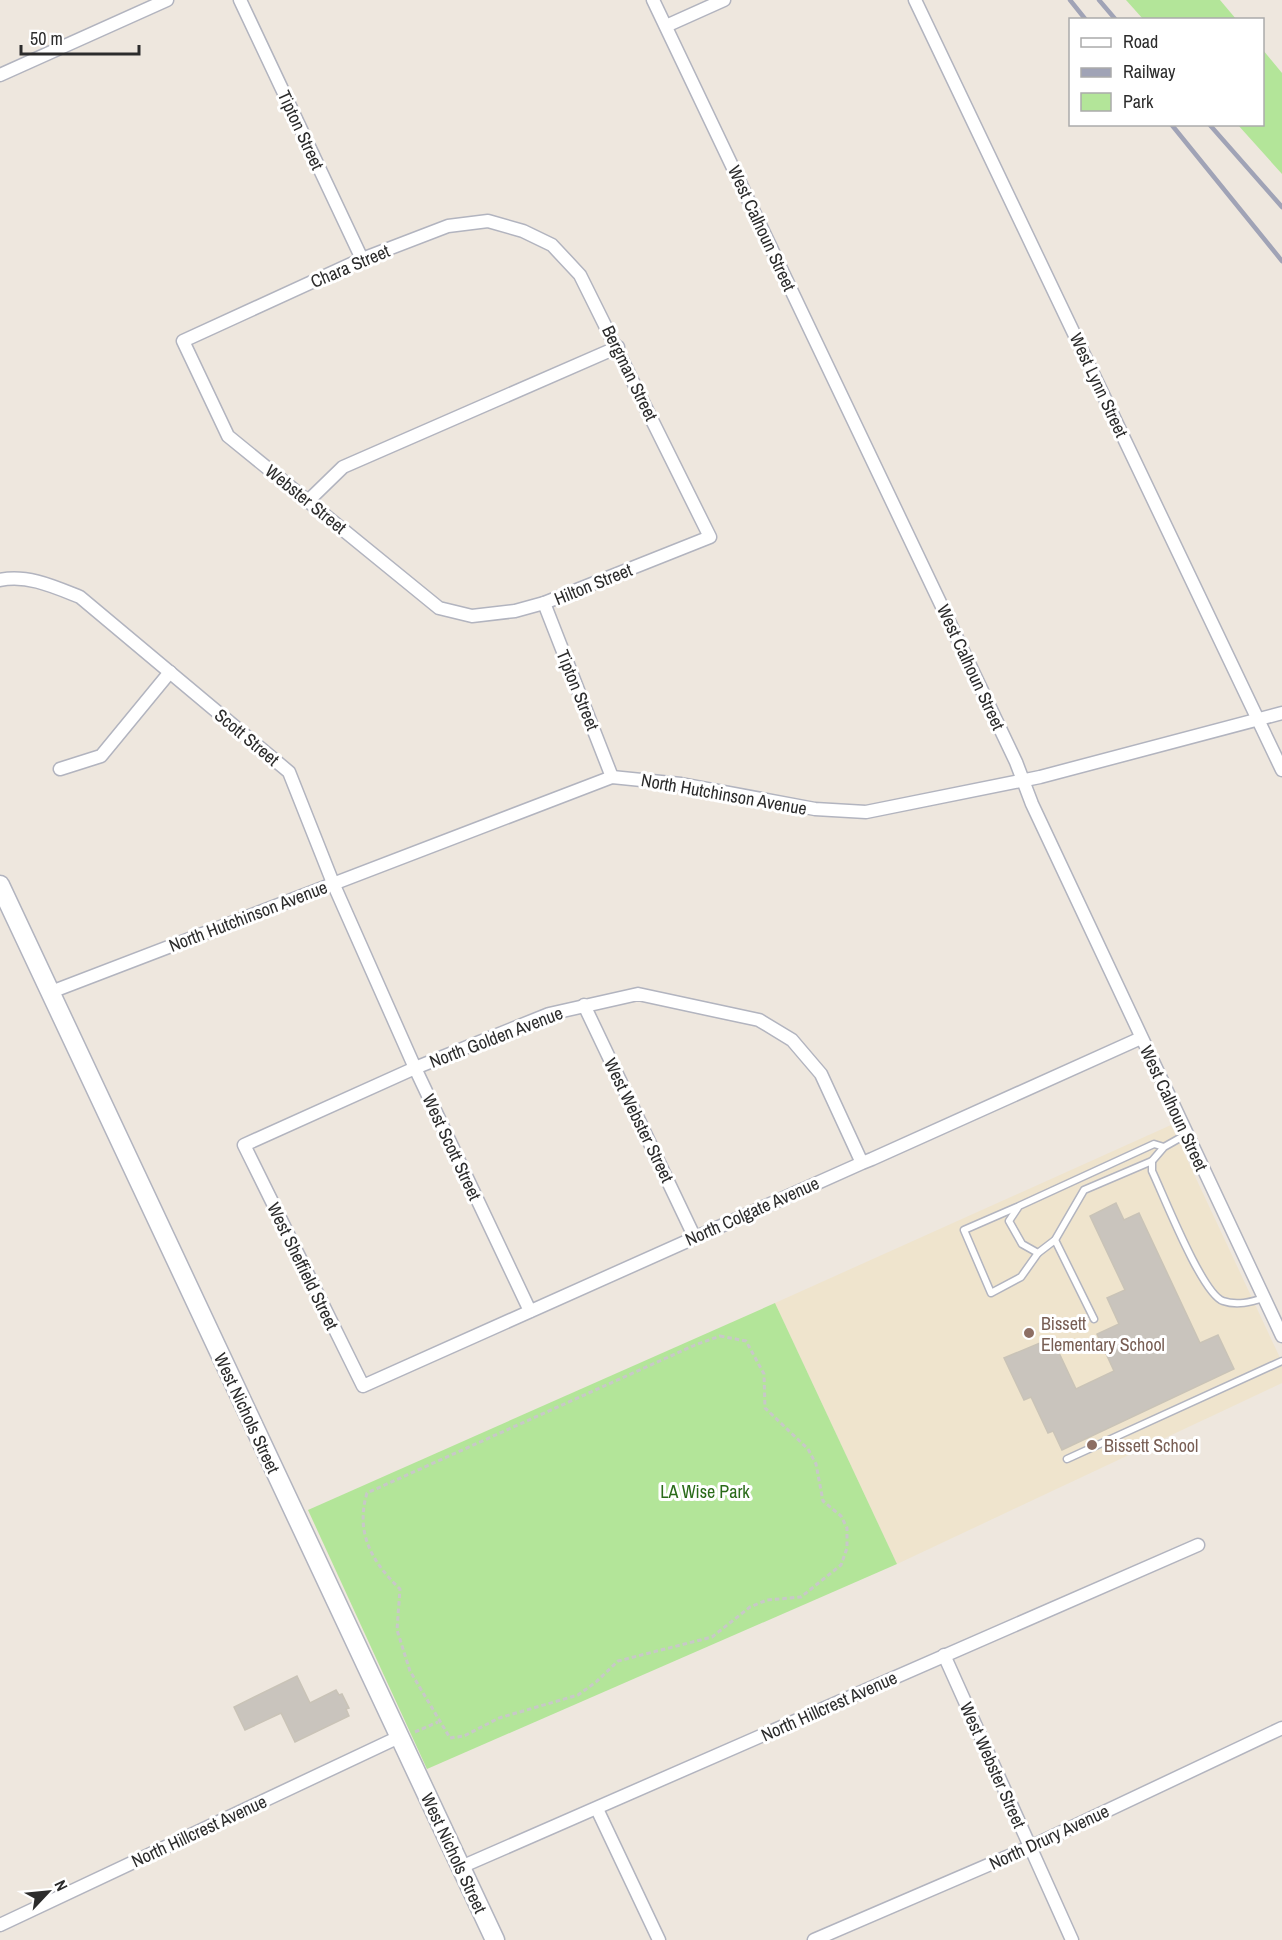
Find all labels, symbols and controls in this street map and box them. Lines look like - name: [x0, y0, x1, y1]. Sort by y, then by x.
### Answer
- scale bar: [21, 18, 140, 56]
- legend: [1069, 18, 1264, 126]
- text: 50 m: [30, 26, 63, 51]
- text: Road: [1123, 29, 1158, 54]
- text: Railway: [1123, 59, 1176, 84]
- street label: Tipton Street: [272, 86, 330, 174]
- text: Park: [1123, 89, 1154, 114]
- street label: West Calhoun Street: [722, 161, 802, 295]
- street label: Chara Street: [307, 238, 393, 294]
- street label: Bergman Street: [596, 321, 664, 425]
- street label: West Lynn Street: [1064, 329, 1134, 441]
- street label: Webster Street: [260, 458, 352, 540]
- street label: Hilton Street: [550, 557, 636, 611]
- street label: West Calhoun Street: [931, 600, 1011, 734]
- street label: Tipton Street: [550, 646, 606, 734]
- street label: Scott Street: [209, 703, 285, 771]
- street label: North Hutchinson Avenue: [639, 767, 809, 821]
- street label: North Hutchinson Avenue: [165, 874, 331, 958]
- street label: North Golden Avenue: [426, 1000, 566, 1074]
- street label: West Calhoun Street: [1134, 1041, 1214, 1175]
- street label: West Webster Street: [598, 1054, 680, 1186]
- street label: West Scott Street: [416, 1090, 488, 1204]
- street label: North Colgate Avenue: [681, 1170, 823, 1252]
- street label: West Sheffield Street: [261, 1198, 345, 1334]
- place label: Bissett Elementary School: [1041, 1311, 1165, 1357]
- marker: Bissett Elementary School: [1022, 1326, 1036, 1340]
- street label: West Nichols Street: [208, 1349, 286, 1477]
- place label: Bissett School: [1104, 1433, 1198, 1458]
- marker: Bissett School: [1085, 1438, 1099, 1452]
- park label: LA Wise Park: [660, 1479, 750, 1504]
- street label: North Hillcrest Avenue: [757, 1665, 901, 1747]
- street label: West Webster Street: [954, 1698, 1032, 1832]
- street label: North Hillcrest Avenue: [127, 1789, 271, 1873]
- street label: West Nichols Street: [415, 1789, 493, 1917]
- street label: North Drury Avenue: [985, 1798, 1113, 1876]
- north arrow: [18, 1862, 78, 1922]
- text: N: [50, 1876, 73, 1895]

